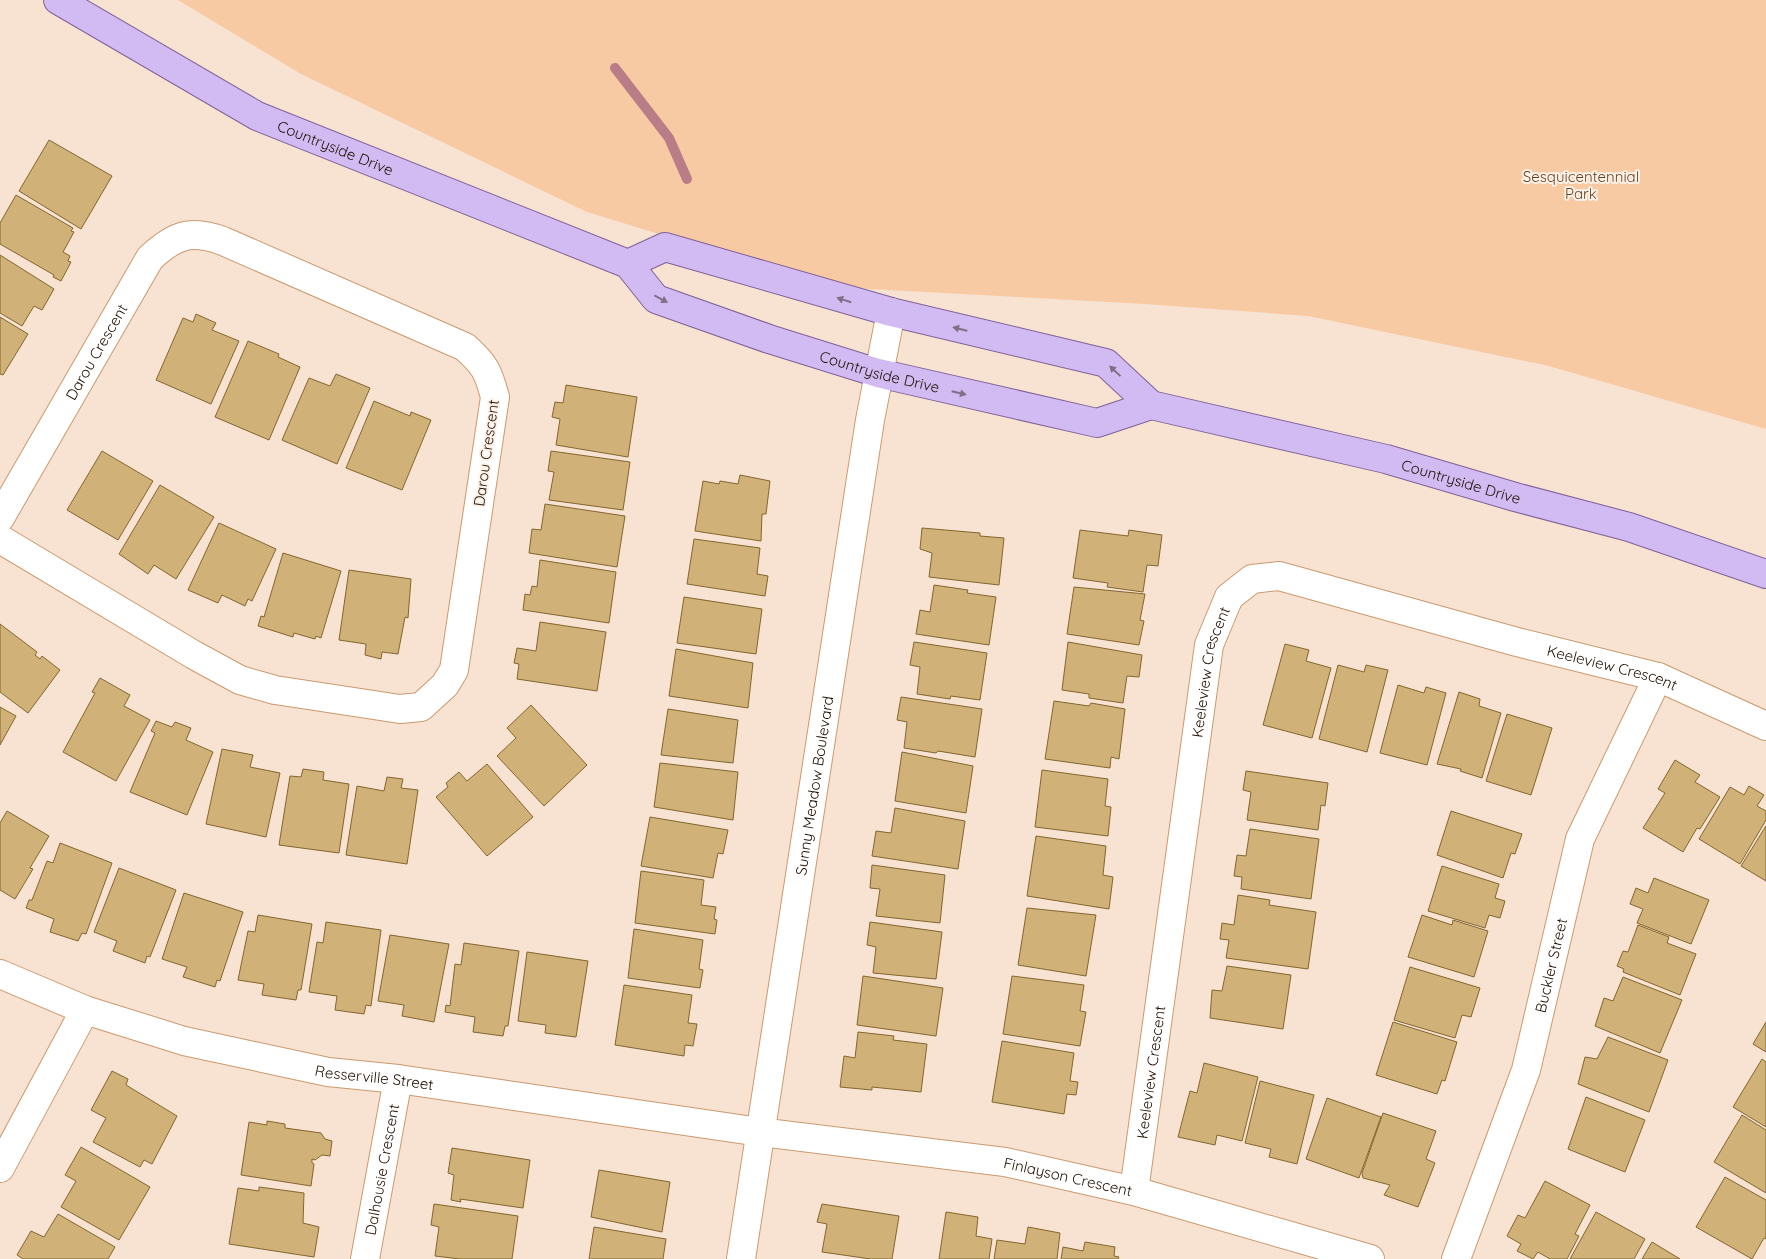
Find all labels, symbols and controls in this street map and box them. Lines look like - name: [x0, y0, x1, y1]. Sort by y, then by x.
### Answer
- street label: Countryside Drive: [275, 116, 396, 179]
- park label: Sesquicentennial Park: [1523, 167, 1639, 203]
- one-way arrow: [653, 295, 668, 303]
- one-way arrow: [836, 295, 851, 303]
- street label: Darou Crescent: [61, 300, 131, 403]
- one-way arrow: [952, 325, 967, 333]
- street label: Countryside Drive: [818, 346, 942, 396]
- one-way arrow: [1110, 365, 1122, 377]
- one-way arrow: [952, 389, 967, 397]
- street label: Darou Crescent: [469, 398, 503, 508]
- street label: Countryside Drive: [1399, 455, 1523, 508]
- street label: Keeleview Crescent: [1187, 603, 1234, 739]
- street label: Keeleview Crescent: [1545, 640, 1681, 694]
- street label: Sunny Meadow Boulevard: [791, 695, 837, 877]
- street label: Buckler Street: [1530, 916, 1571, 1015]
- street label: Keeleview Crescent: [1132, 1004, 1169, 1140]
- street label: Resserville Street: [313, 1060, 435, 1094]
- street label: Dalhousie Crescent: [360, 1102, 403, 1237]
- street label: Finlayson Crescent: [1002, 1153, 1134, 1200]

